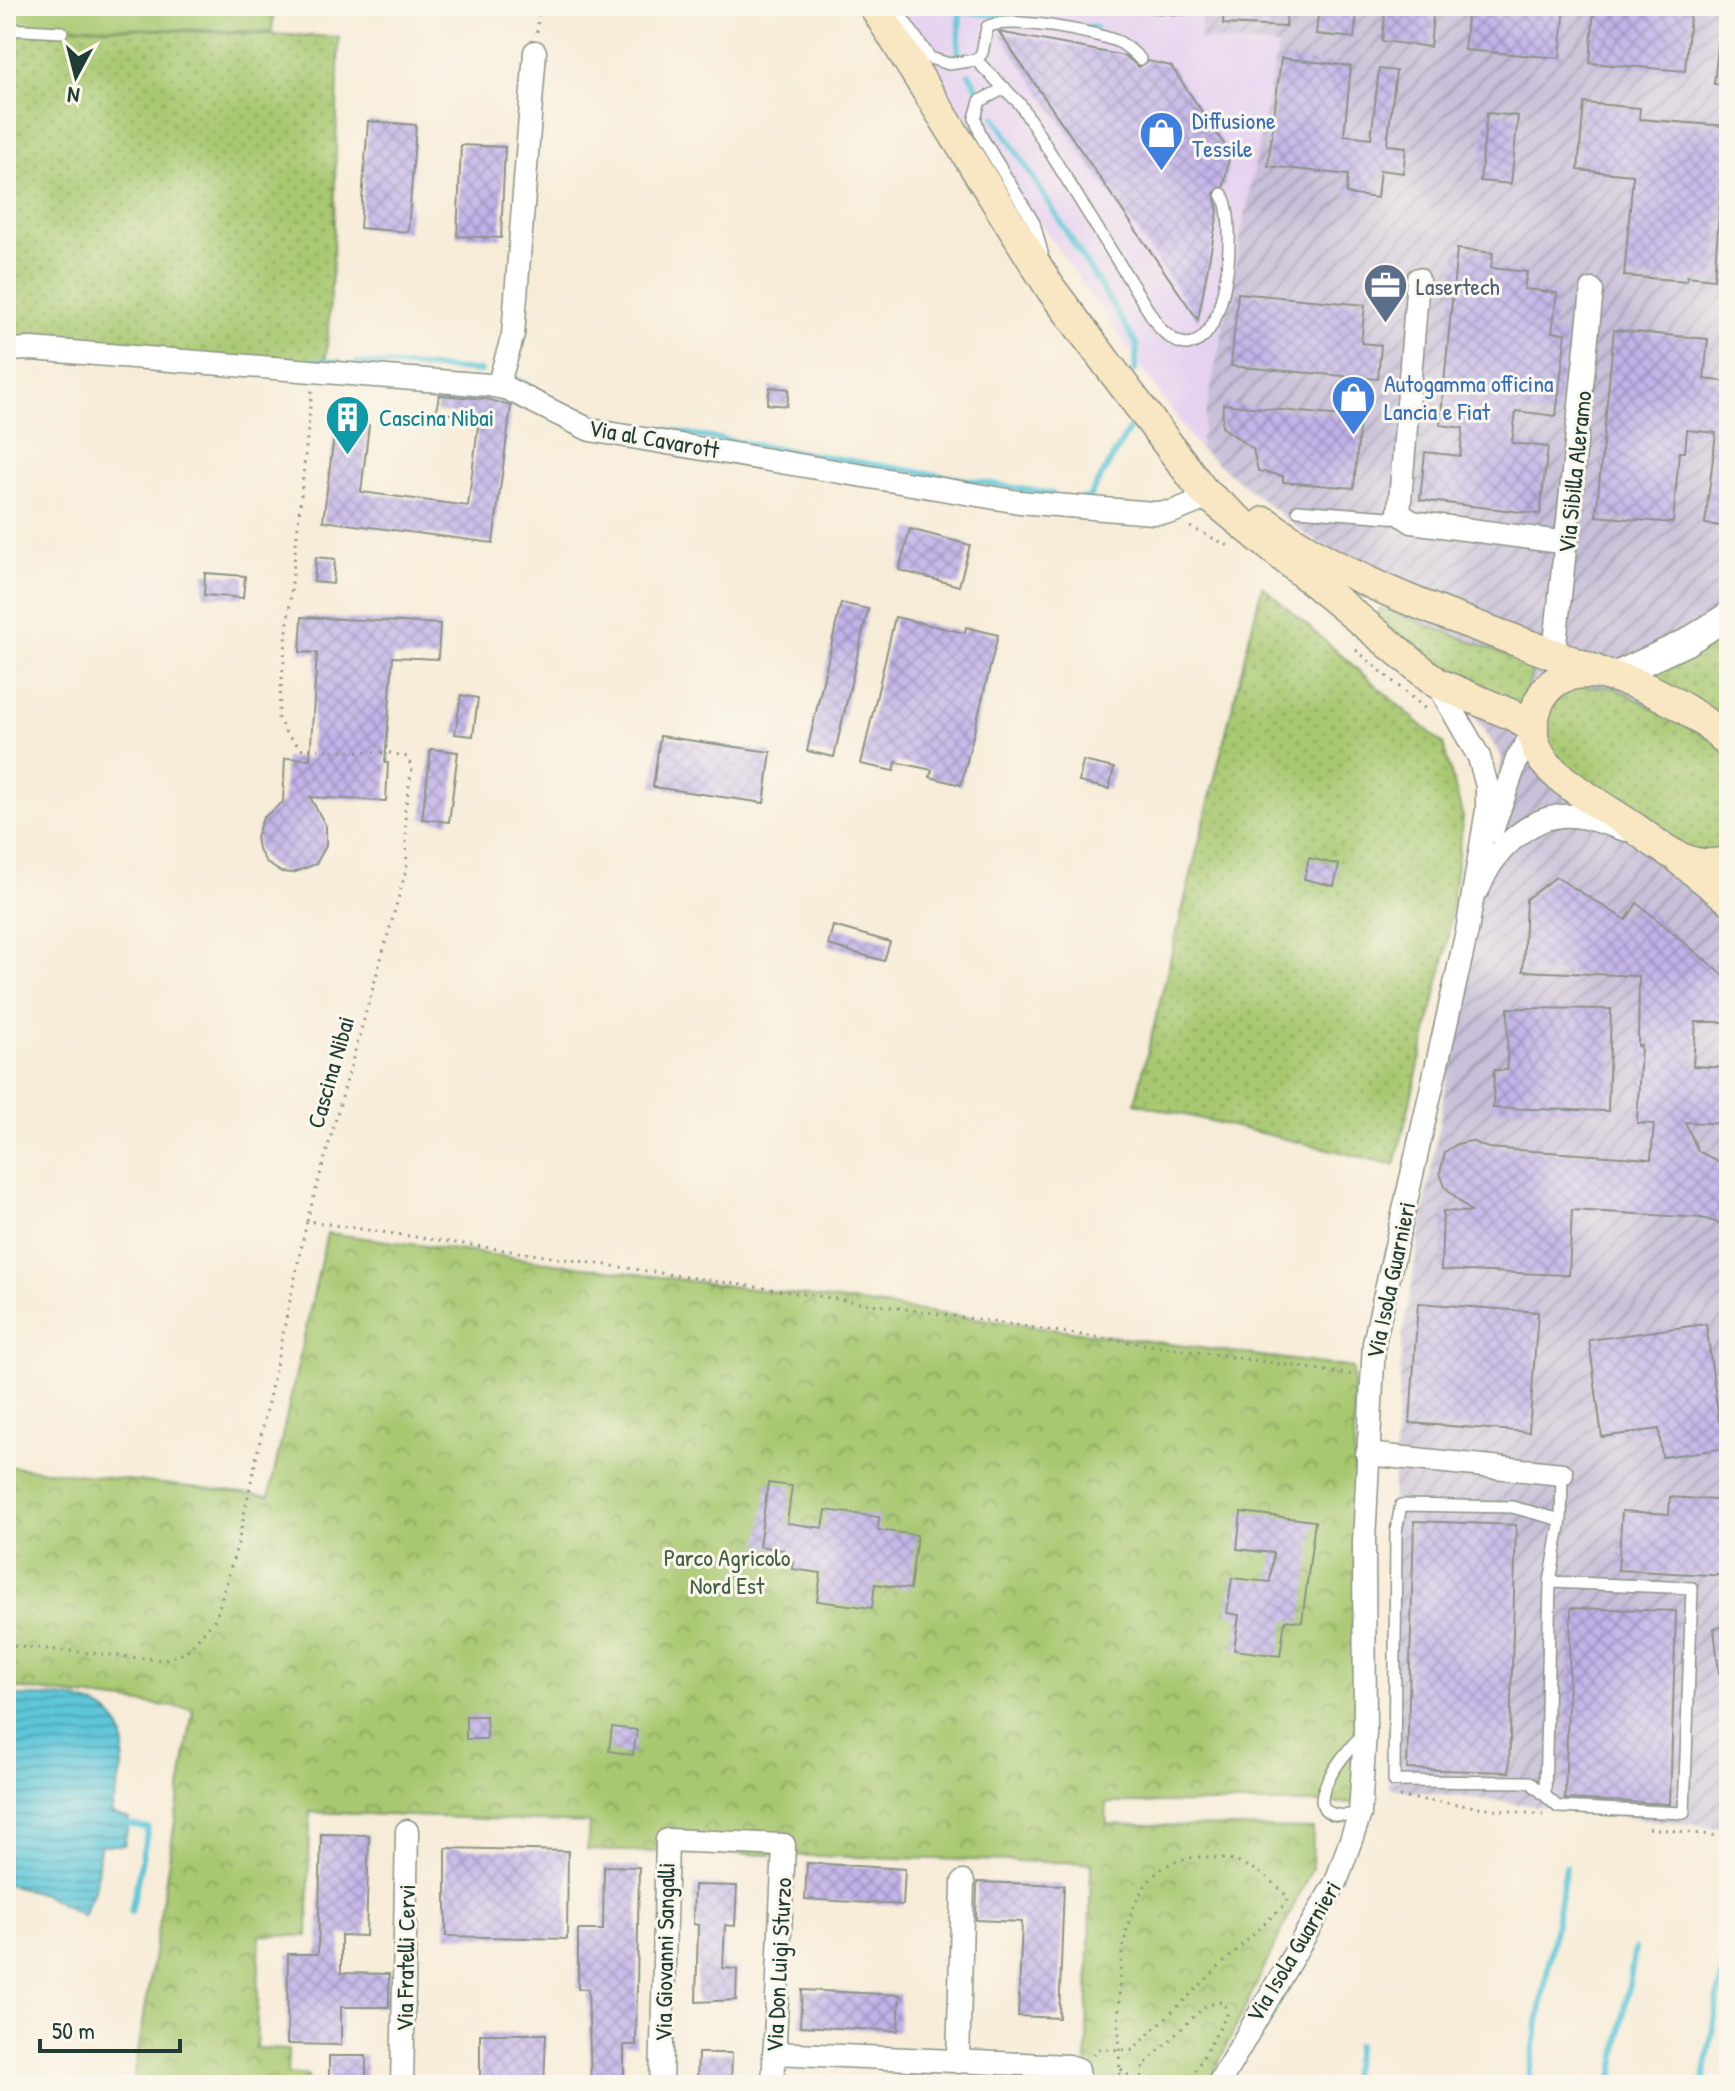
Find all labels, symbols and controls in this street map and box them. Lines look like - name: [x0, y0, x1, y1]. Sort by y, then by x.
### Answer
- north arrow: [36, 36, 116, 116]
- text: N: [66, 80, 81, 111]
- place label: Diffusione Tessile: [1192, 104, 1276, 164]
- shop icon: Diffusione Tessile: [1137, 110, 1185, 173]
- office icon: Lasertech: [1361, 262, 1409, 325]
- place label: Lasertech: [1416, 270, 1500, 302]
- place label: Autogamma officina Lancia e Fiat: [1384, 367, 1554, 427]
- shop icon: Autogamma officina Lancia e Fiat: [1329, 373, 1377, 436]
- street label: Via Sibilla Aleramo: [1550, 389, 1598, 555]
- building icon: Cascina Nibai: [324, 393, 372, 456]
- place label: Cascina Nibai: [379, 401, 494, 433]
- street label: Via al Cavarott: [586, 411, 723, 465]
- street label: Cascina Nibai: [299, 1012, 361, 1132]
- street label: Via Isola Guarnieri: [1358, 1199, 1422, 1361]
- park label: Parco Agricolo Nord Est: [664, 1541, 791, 1601]
- street label: Via Giovanni Sangalli: [646, 1862, 682, 2042]
- street label: Via Isola Guarnieri: [1238, 1874, 1348, 2028]
- street label: Via Don Luigi Sturzo: [757, 1877, 799, 2053]
- street label: Via Fratelli Cervi: [388, 1884, 422, 2032]
- scale bar: [40, 2003, 180, 2053]
- text: 50 m: [52, 2014, 95, 2046]

